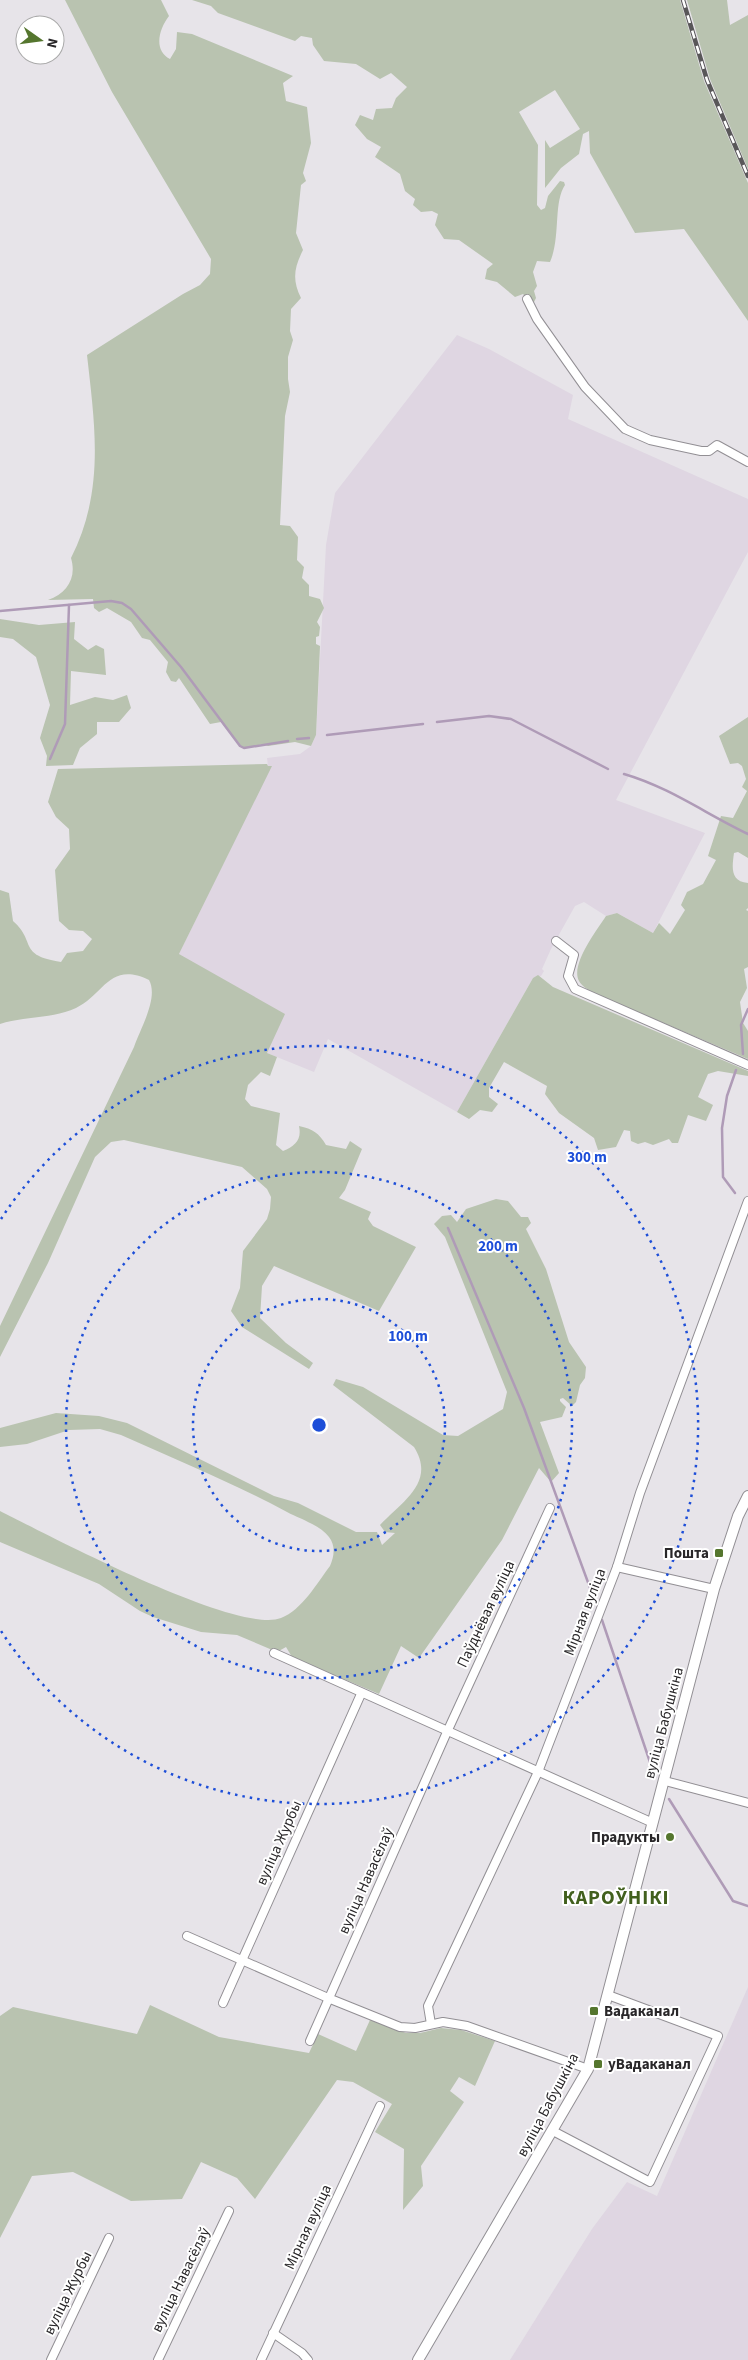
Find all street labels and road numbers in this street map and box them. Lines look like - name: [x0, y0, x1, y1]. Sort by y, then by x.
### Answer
- street label: Паўднёвая вуліца: [452, 1557, 520, 1671]
- street label: Мірная вуліца: [559, 1565, 611, 1659]
- street label: вуліца Бабушкіна: [639, 1665, 689, 1781]
- street label: вуліца Журбы: [251, 1797, 307, 1889]
- street label: вуліца Навасёлаў: [333, 1825, 399, 1937]
- street label: вуліца Бабушкіна: [512, 2049, 584, 2161]
- street label: Мірная вуліца: [279, 2181, 337, 2273]
- street label: вуліца Навасёлаў: [147, 2224, 215, 2336]
- street label: вуліца Журбы: [39, 2248, 97, 2338]

